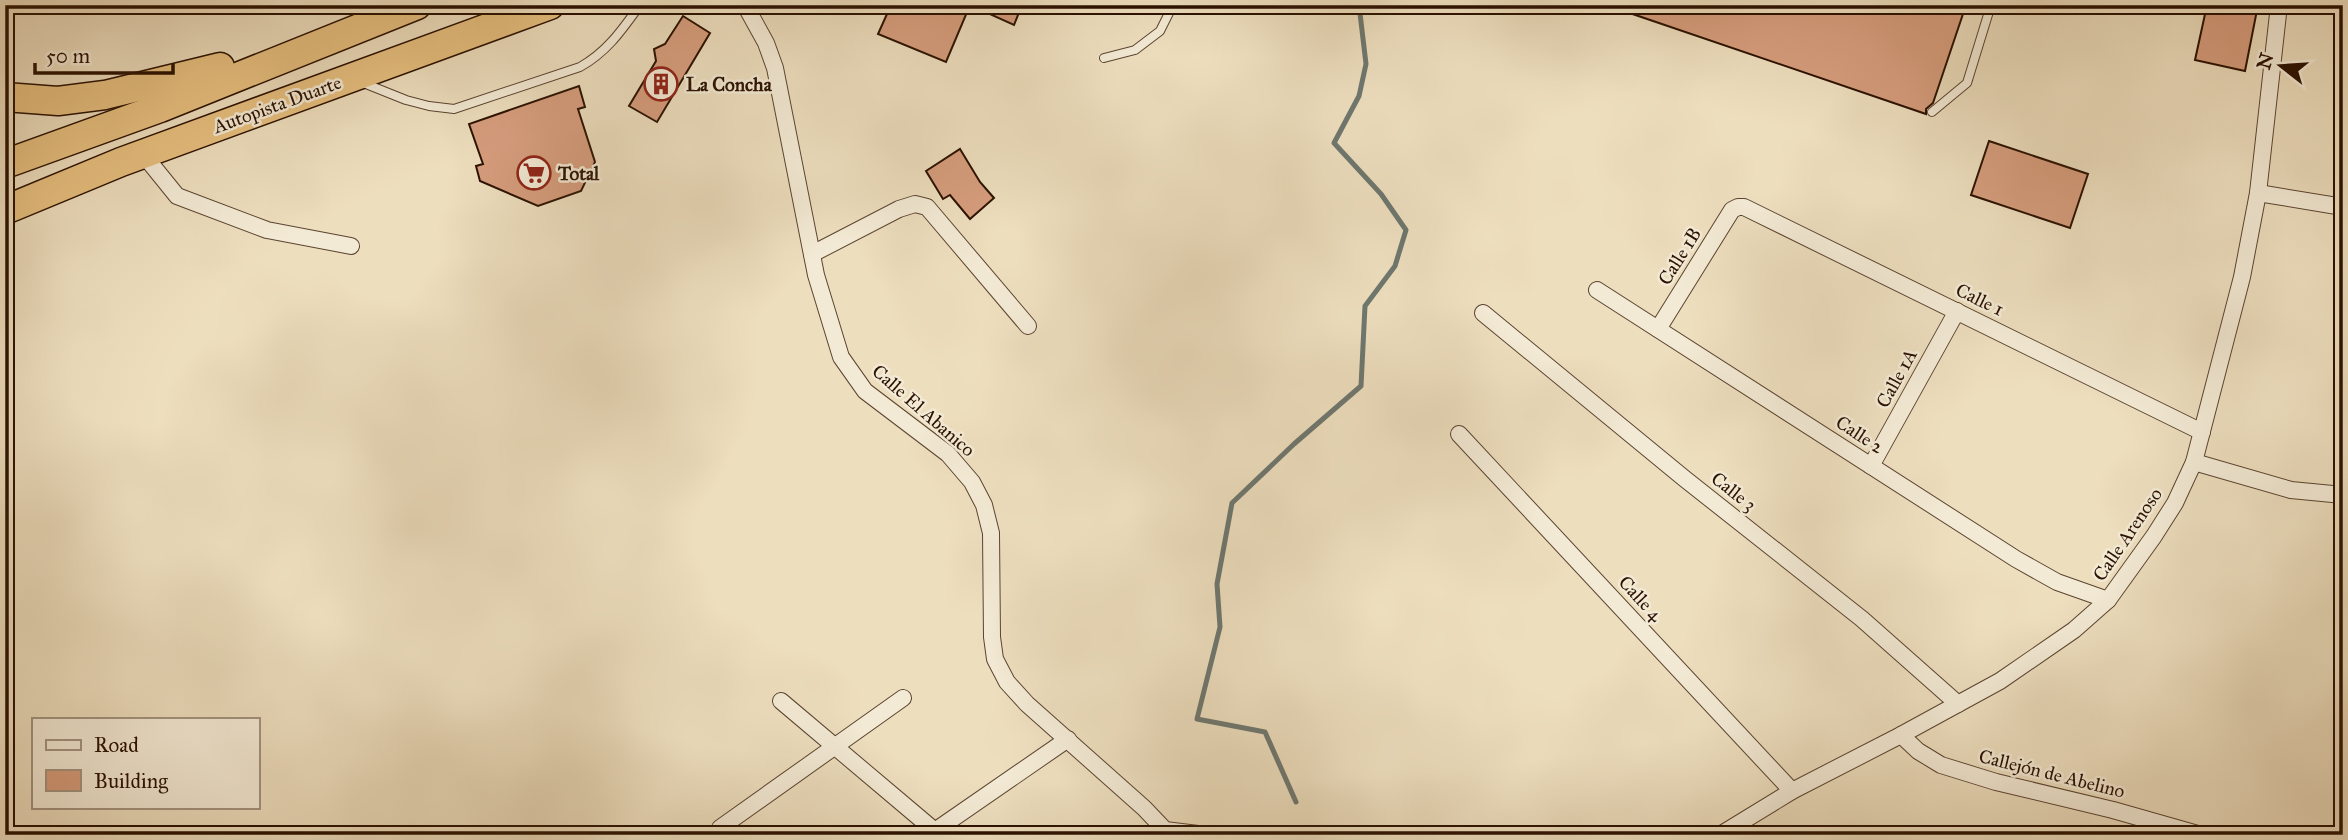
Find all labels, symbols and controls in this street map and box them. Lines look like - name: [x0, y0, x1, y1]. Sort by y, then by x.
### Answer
- scale bar: [35, 32, 173, 76]
- north arrow: [2246, 32, 2316, 102]
- text: 50 m: [46, 43, 91, 69]
- text: N: [2252, 50, 2279, 72]
- building icon: La Concha: [642, 65, 680, 103]
- street label: Autopista Duarte: [209, 71, 344, 139]
- place label: La Concha: [686, 73, 773, 96]
- supermarket icon: Total: [515, 154, 553, 192]
- place label: Total: [557, 162, 600, 185]
- street label: Calle 1B: [1653, 223, 1706, 289]
- street label: Calle 1: [1952, 278, 2008, 321]
- street label: Calle 1A: [1871, 345, 1922, 412]
- street label: Calle El Abanico: [867, 359, 980, 462]
- street label: Calle 2: [1831, 410, 1889, 459]
- street label: Calle 3: [1707, 467, 1761, 516]
- street label: Calle Arenoso: [2088, 483, 2167, 585]
- street label: Calle 4: [1614, 571, 1668, 626]
- legend: [32, 718, 259, 808]
- text: Road: [94, 732, 139, 758]
- street label: Callejón de Abelino: [1976, 744, 2128, 803]
- text: Building: [94, 768, 168, 794]

